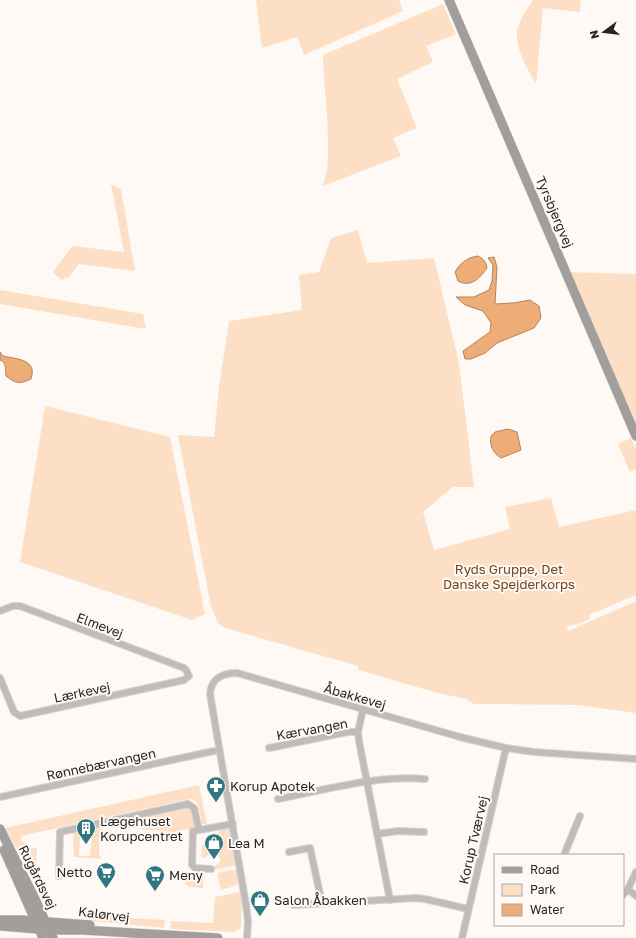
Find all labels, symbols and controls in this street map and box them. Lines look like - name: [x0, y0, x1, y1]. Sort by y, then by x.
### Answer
- north arrow: [584, 12, 624, 52]
- text: N: [586, 29, 601, 40]
- street label: Tyrsbjergvej: [533, 174, 577, 250]
- park label: Ryds Gruppe, Det Danske Spejderkorps: [443, 561, 575, 592]
- street label: Elmevej: [74, 609, 126, 641]
- street label: Lærkevej: [52, 678, 112, 706]
- street label: Åbakkevej: [322, 680, 388, 712]
- street label: Kærvangen: [275, 715, 349, 743]
- street label: Rønnebærvangen: [45, 745, 157, 783]
- pharmacy icon: Korup Apotek: [205, 775, 227, 803]
- place label: Korup Apotek: [230, 778, 316, 794]
- street label: Korup Tværvej: [455, 794, 491, 886]
- place label: Lægehuset Korupcentret: [100, 813, 183, 844]
- building icon: Lægehuset Korupcentret: [75, 817, 97, 845]
- shop icon: Lea M: [203, 832, 225, 860]
- place label: Lea M: [228, 835, 265, 851]
- street label: Rugårdsvej: [16, 842, 60, 912]
- legend: [494, 854, 624, 926]
- supermarket icon: Netto: [95, 861, 117, 889]
- text: Road: [530, 862, 559, 877]
- place label: Netto: [57, 864, 92, 880]
- supermarket icon: Meny: [144, 864, 166, 892]
- place label: Meny: [169, 867, 203, 883]
- text: Park: [530, 882, 556, 897]
- shop icon: Salon Åbakken: [249, 889, 271, 917]
- place label: Salon Åbakken: [274, 892, 367, 908]
- text: Water: [530, 902, 564, 917]
- street label: Kalørvej: [77, 903, 131, 925]

